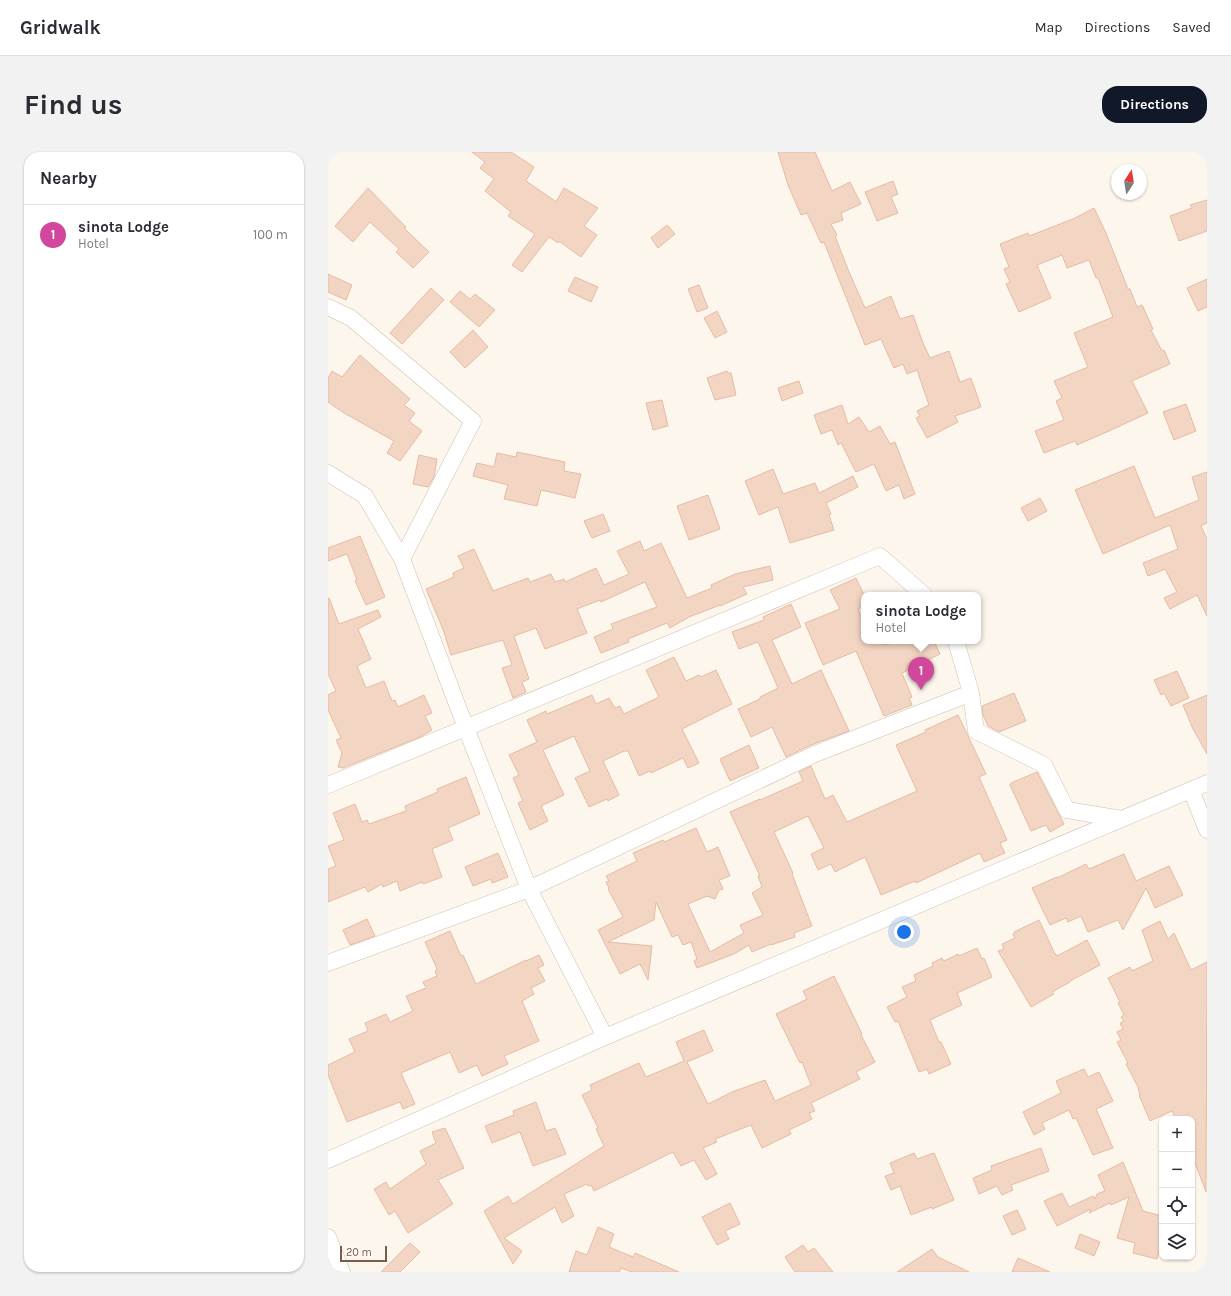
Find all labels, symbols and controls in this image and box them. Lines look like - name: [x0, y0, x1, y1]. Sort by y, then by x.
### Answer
- text: Gridwalk: [20, 17, 101, 39]
- text: Map: [1035, 19, 1063, 36]
- text: Directions: [1085, 19, 1150, 36]
- text: Saved: [1172, 19, 1211, 36]
- button: Directions: [1102, 86, 1207, 123]
- text: Find us: [24, 88, 123, 121]
- north arrow: [1111, 164, 1147, 200]
- text: Nearby: [40, 168, 97, 188]
- text: sinota Lodge: [78, 218, 169, 236]
- text: 1: [51, 227, 55, 242]
- text: 100 m: [253, 227, 288, 242]
- text: Hotel: [78, 236, 109, 251]
- popup: [861, 592, 981, 644]
- text: sinota Lodge: [876, 602, 966, 620]
- text: Hotel: [876, 620, 907, 635]
- pin: 1: [908, 657, 934, 690]
- your location: [894, 922, 914, 942]
- map controls: [1159, 1116, 1195, 1260]
- button: +: [1159, 1116, 1195, 1152]
- button: −: [1159, 1152, 1195, 1188]
- button: locate: [1159, 1188, 1195, 1224]
- button: layers: [1159, 1224, 1195, 1260]
- scale bar: [340, 1244, 387, 1263]
- text: 20 m: [346, 1246, 372, 1259]

